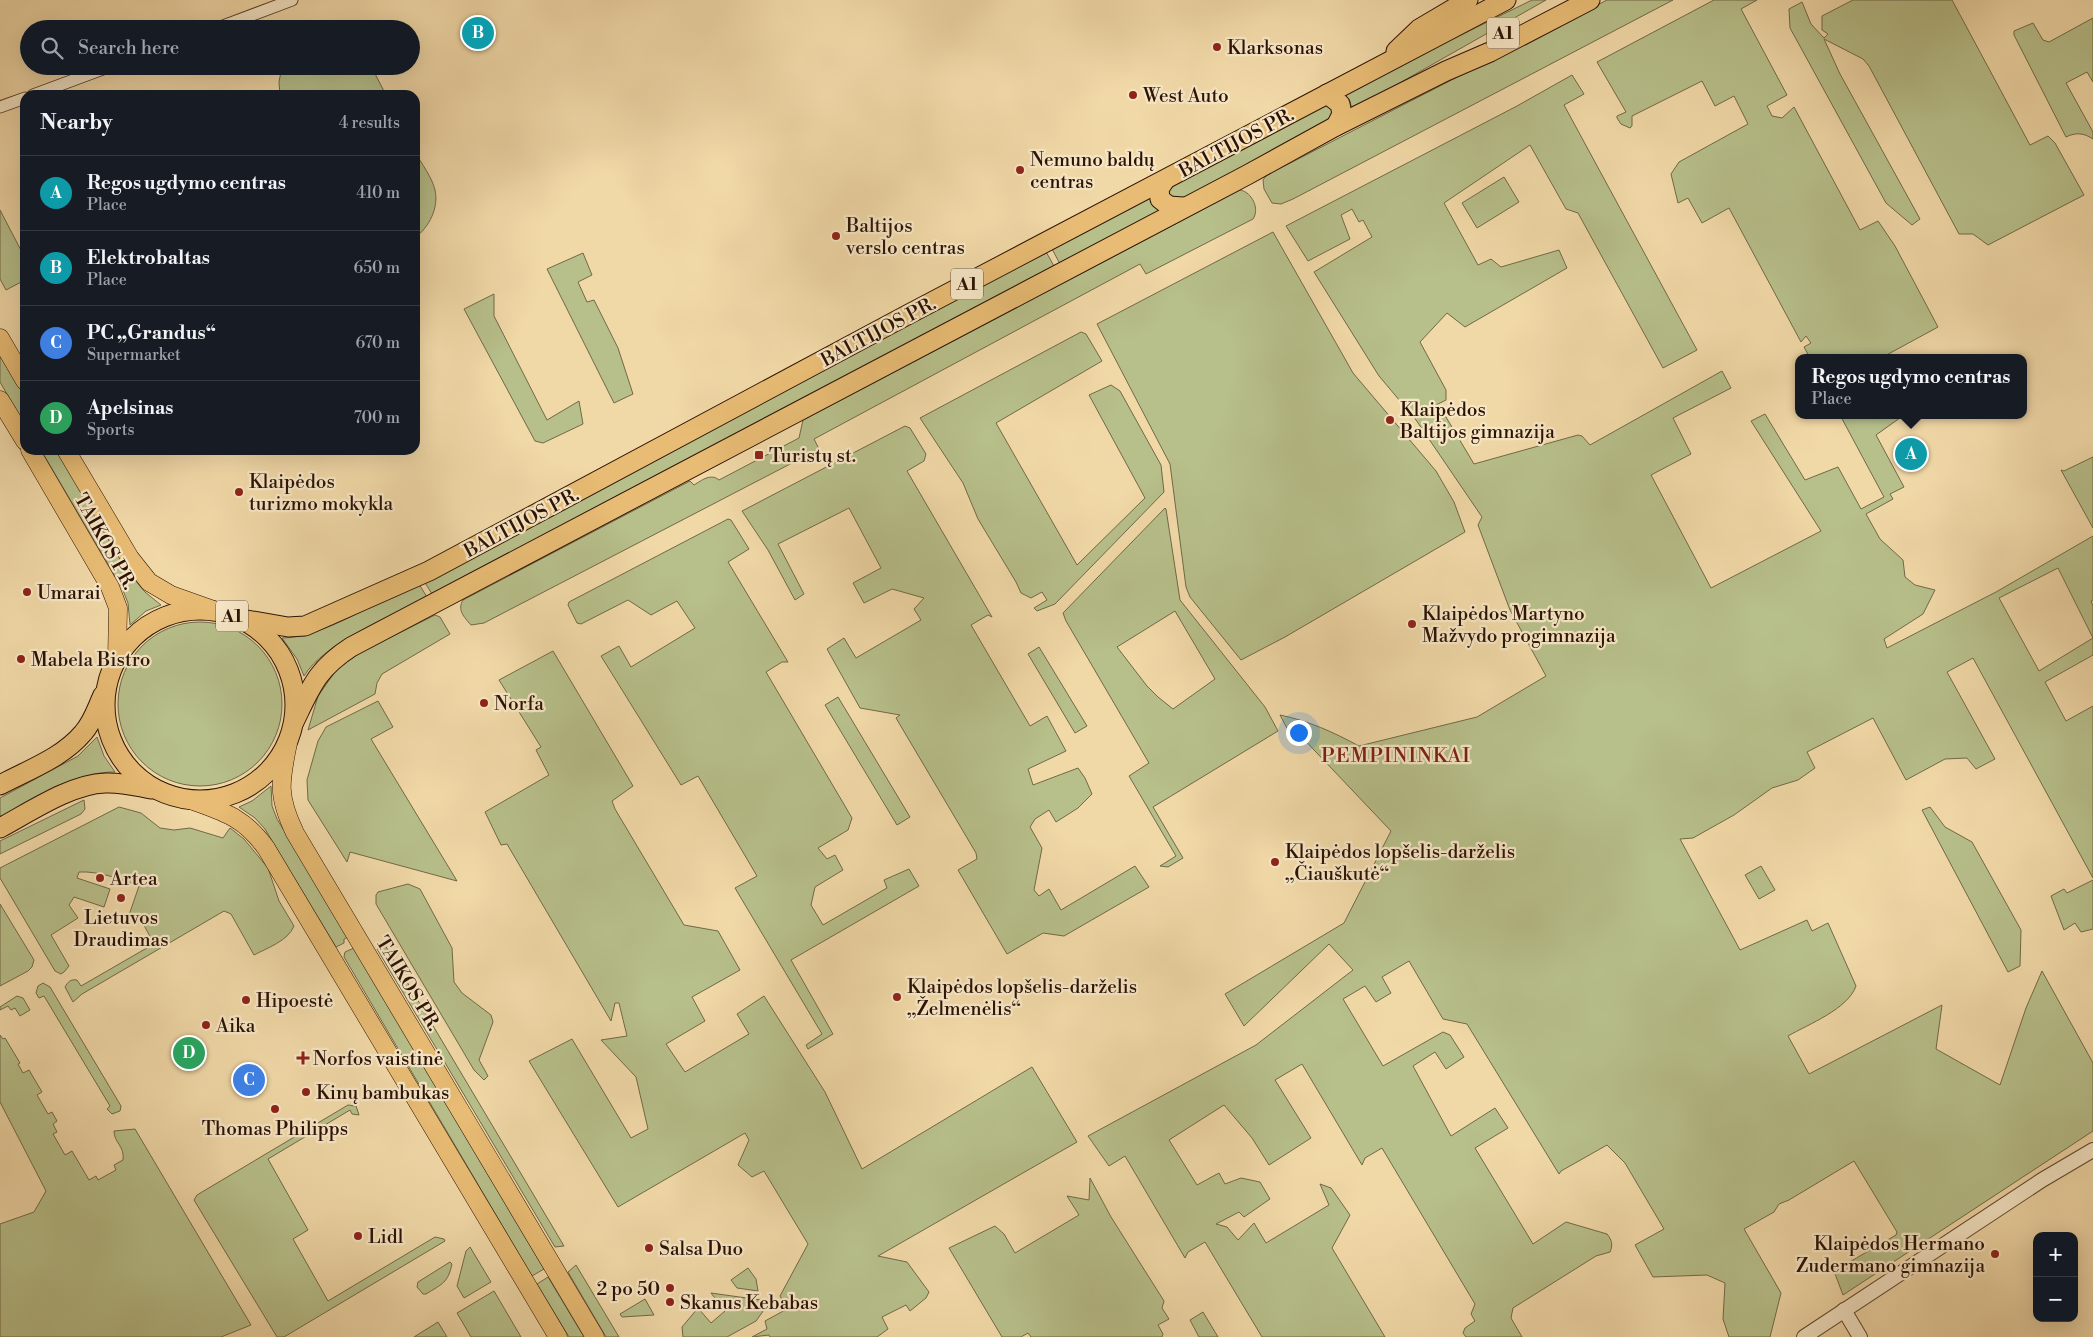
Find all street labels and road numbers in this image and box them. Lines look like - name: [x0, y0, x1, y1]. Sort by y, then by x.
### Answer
- road number: A1: [1487, 17, 1519, 48]
- street label: BALTIJOS PR.: [1174, 103, 1298, 184]
- road number: A1: [951, 268, 983, 300]
- street label: BALTIJOS PR.: [816, 292, 940, 373]
- street label: BALTIJOS PR.: [459, 483, 583, 564]
- street label: TAIKOS PR.: [69, 489, 141, 594]
- road number: A1: [216, 600, 248, 632]
- street label: TAIKOS PR.: [370, 932, 446, 1035]

